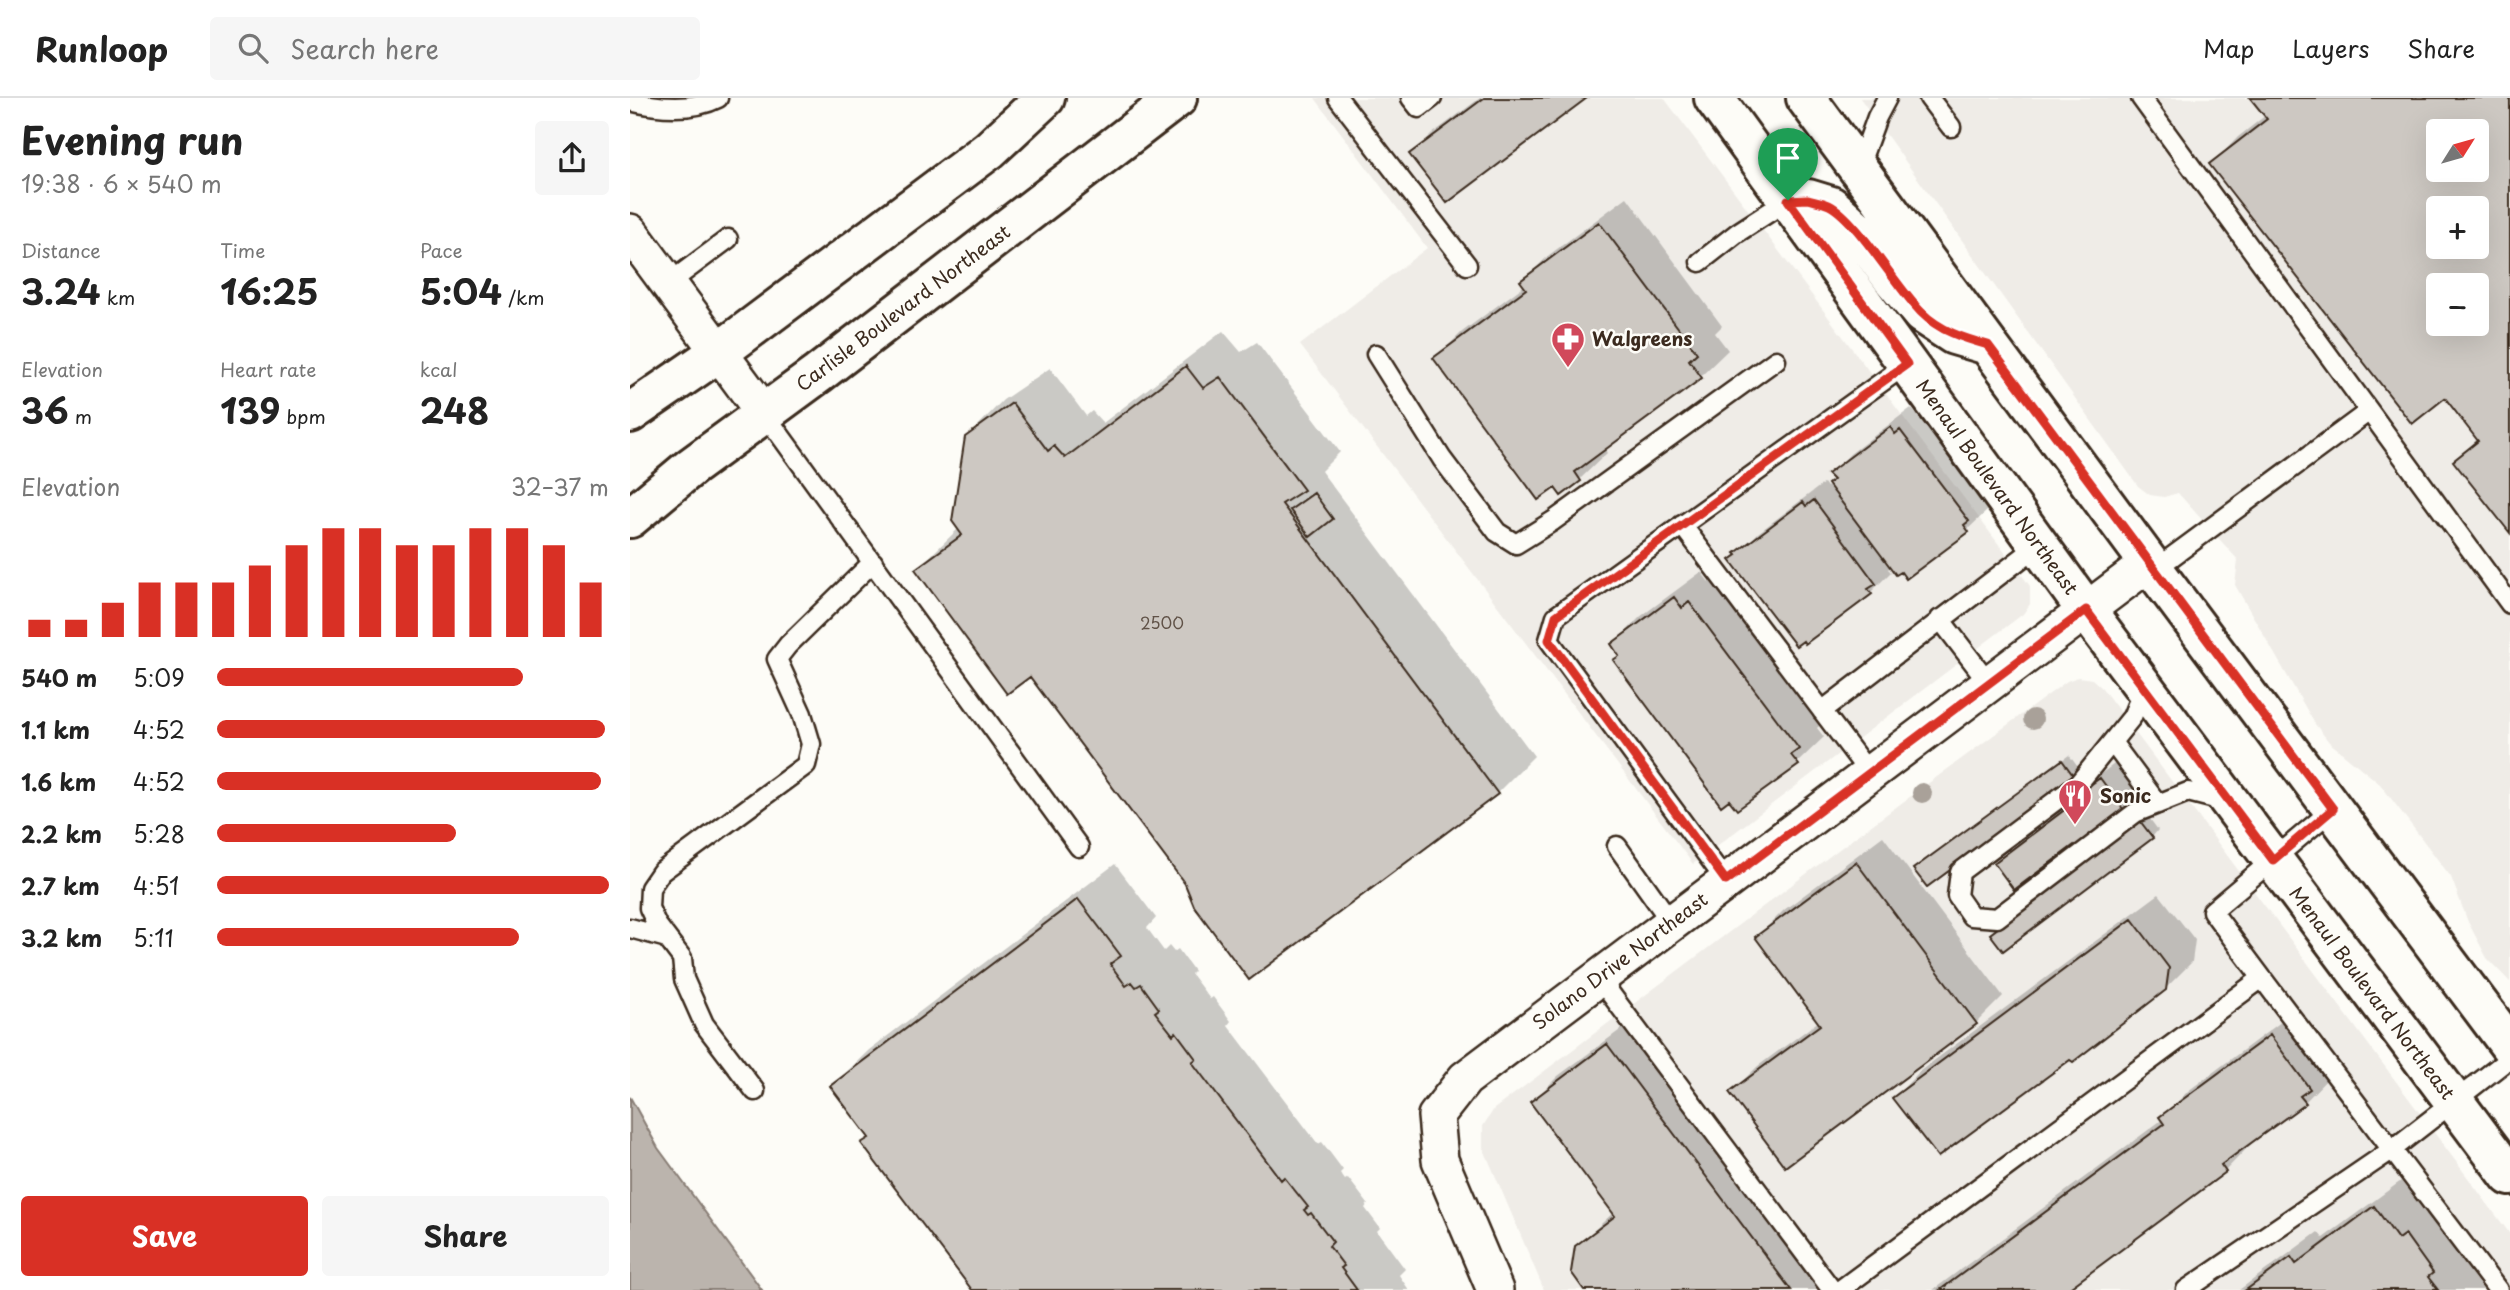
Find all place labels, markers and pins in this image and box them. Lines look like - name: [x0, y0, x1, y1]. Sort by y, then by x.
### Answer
- pin: [1758, 128, 1818, 200]
- pharmacy icon: Walgreens: [1549, 320, 1587, 369]
- place label: Walgreens: [1592, 324, 1692, 352]
- restaurant icon: Sonic: [2056, 777, 2094, 826]
- place label: Sonic: [2100, 781, 2151, 809]

